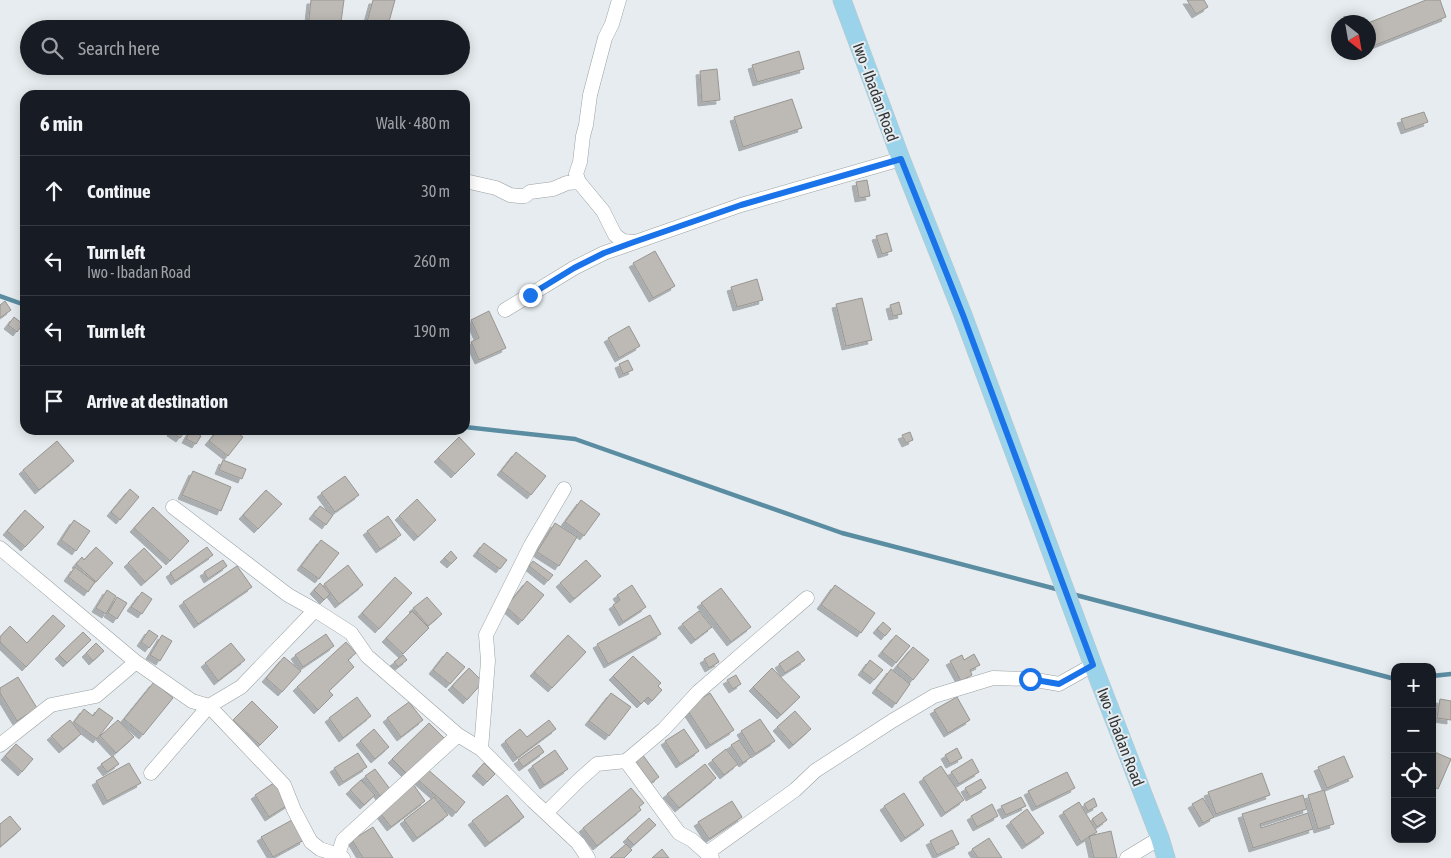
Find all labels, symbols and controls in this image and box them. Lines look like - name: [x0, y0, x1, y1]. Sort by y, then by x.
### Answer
- north arrow: [1331, 15, 1376, 60]
- search box: [20, 20, 470, 75]
- icon: search: [38, 34, 66, 62]
- text: Search here: [78, 37, 160, 59]
- street label: Iwo - Ibadan Road: [850, 40, 902, 144]
- text: 6 min: [40, 111, 83, 135]
- text: Walk · 480 m: [376, 114, 450, 132]
- icon: ahead: [40, 177, 68, 205]
- text: Continue: [87, 180, 151, 202]
- text: 30 m: [421, 182, 450, 200]
- text: Turn left: [87, 241, 145, 263]
- icon: left: [40, 247, 68, 275]
- text: 260 m: [414, 252, 450, 270]
- text: Iwo - Ibadan Road: [87, 263, 191, 281]
- route end: [519, 284, 542, 307]
- icon: left: [40, 317, 68, 345]
- text: Turn left: [87, 320, 145, 342]
- text: 190 m: [414, 322, 450, 340]
- icon: arrive: [40, 387, 68, 415]
- text: Arrive at destination: [87, 390, 228, 412]
- map controls: [1391, 663, 1436, 843]
- button: +: [1391, 663, 1436, 708]
- route start: [1019, 668, 1042, 691]
- street label: Iwo - Ibadan Road: [1094, 685, 1148, 789]
- button: −: [1391, 708, 1436, 753]
- button: locate: [1391, 753, 1436, 798]
- button: layers: [1391, 798, 1436, 843]

